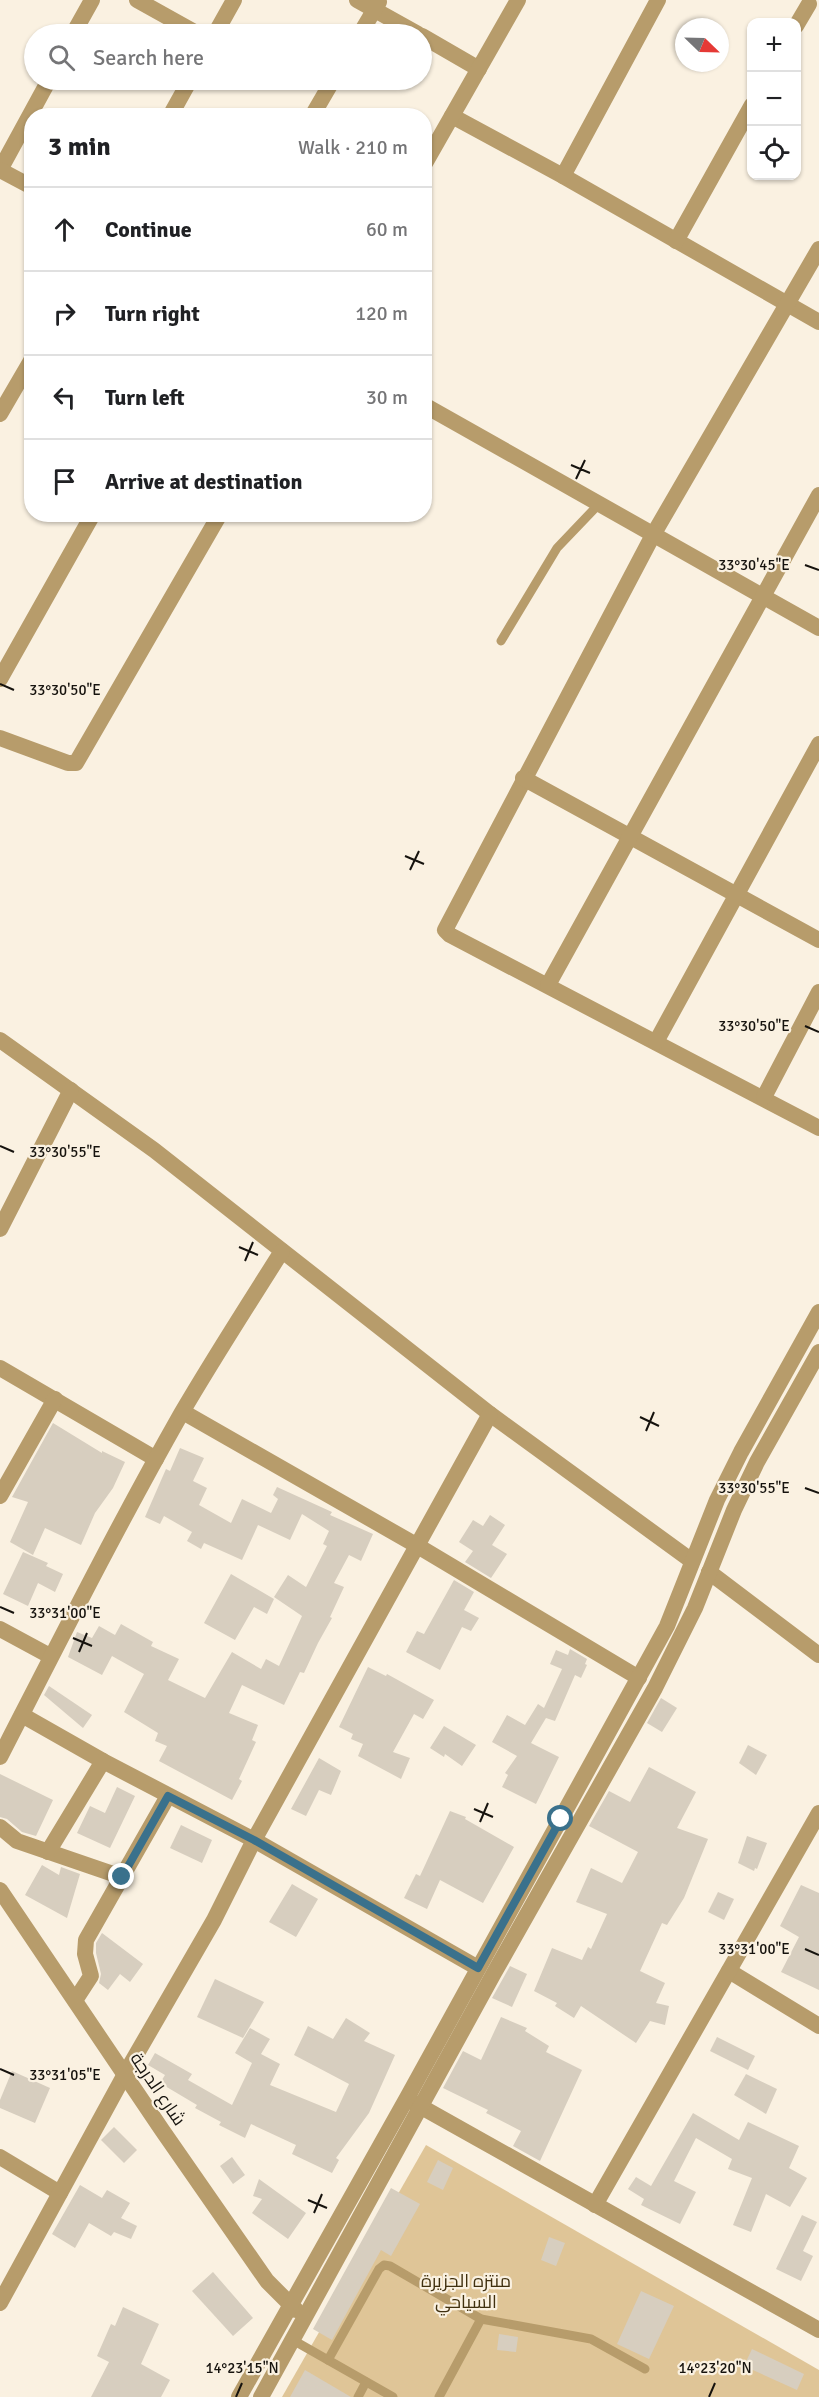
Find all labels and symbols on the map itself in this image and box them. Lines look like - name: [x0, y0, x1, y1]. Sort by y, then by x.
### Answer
- north arrow: [675, 18, 729, 72]
- text: 33°30'45"E: [718, 556, 790, 574]
- text: 33°30'50"E: [29, 681, 101, 699]
- text: 33°30'50"E: [718, 1017, 790, 1035]
- text: 33°30'55"E: [29, 1143, 101, 1161]
- text: 33°30'55"E: [718, 1479, 790, 1497]
- text: 33°31'00"E: [29, 1604, 101, 1622]
- route start: [547, 1805, 573, 1831]
- route end: [108, 1863, 134, 1889]
- text: 33°31'00"E: [718, 1940, 790, 1958]
- street label: شارع الدرجة: [125, 2048, 190, 2130]
- text: 33°31'05"E: [29, 2066, 101, 2084]
- park label: منتزه الجزيرة السياحي: [421, 2270, 511, 2316]
- text: 14°23'15"N: [205, 2359, 279, 2377]
- text: 14°23'20"N: [678, 2359, 752, 2377]

